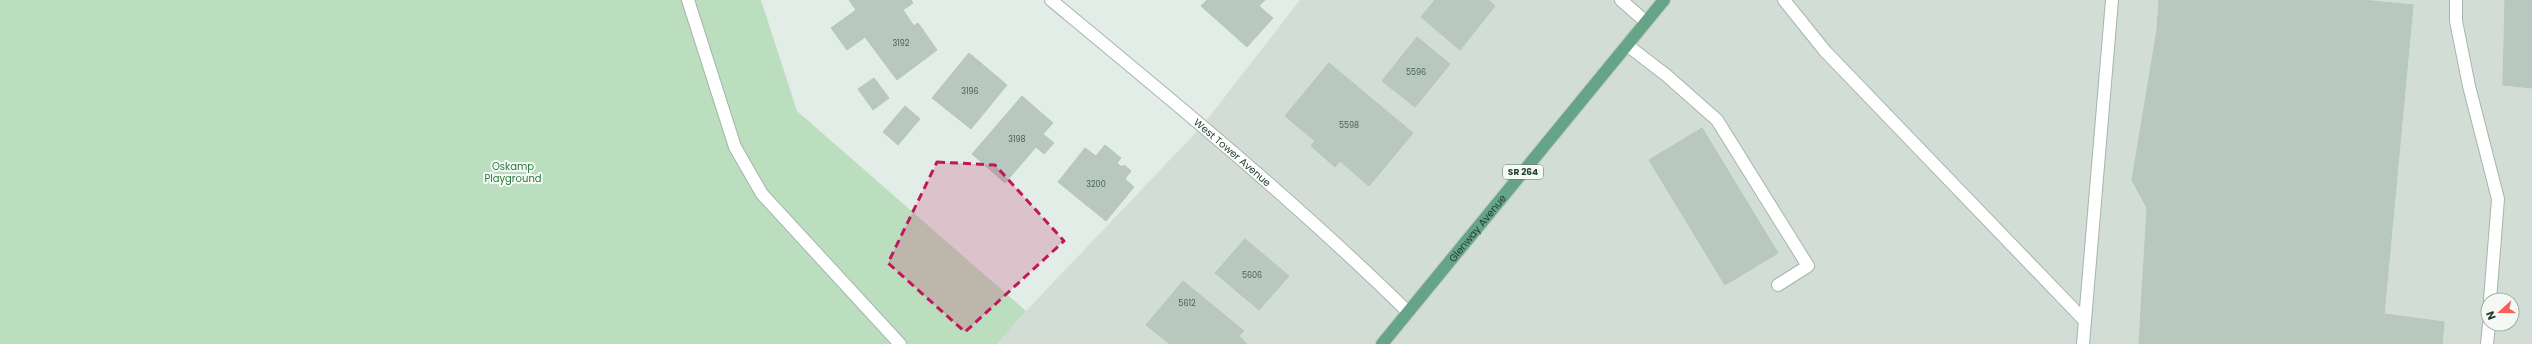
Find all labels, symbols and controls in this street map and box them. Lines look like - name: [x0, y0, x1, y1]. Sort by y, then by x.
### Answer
- house number: 3192: [893, 38, 910, 49]
- house number: 5596: [1406, 67, 1426, 78]
- house number: 3196: [961, 86, 979, 97]
- street label: West Tower Avenue: [1190, 115, 1274, 190]
- house number: 5598: [1339, 120, 1359, 131]
- house number: 3198: [1008, 134, 1026, 145]
- park label: Oskamp Playground: [484, 159, 542, 186]
- road number: SR 264: [1503, 165, 1543, 179]
- house number: 3200: [1086, 179, 1106, 190]
- street label: Glenway Avenue: [1445, 191, 1510, 265]
- house number: 5606: [1242, 270, 1262, 281]
- north arrow: [2480, 292, 2520, 332]
- house number: 5612: [1178, 298, 1196, 309]
- text: N: [2482, 309, 2500, 322]

